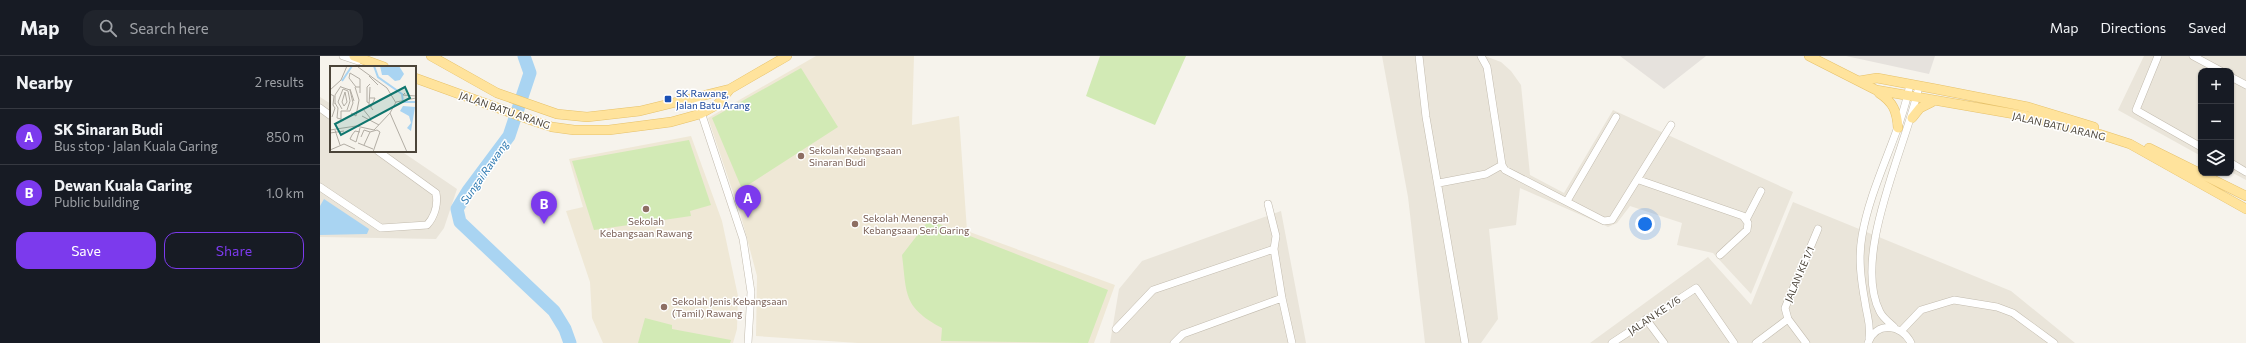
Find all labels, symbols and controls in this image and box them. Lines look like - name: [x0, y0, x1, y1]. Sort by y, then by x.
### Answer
- search box: [83, 10, 363, 46]
- text: Map: [20, 16, 59, 39]
- icon: search: [97, 17, 119, 39]
- text: Search here: [129, 19, 209, 37]
- text: Map: [2050, 19, 2079, 36]
- text: Directions: [2101, 19, 2166, 36]
- text: Saved: [2188, 19, 2226, 36]
- inset map: [330, 66, 416, 152]
- map controls: [2198, 68, 2234, 176]
- button: +: [2198, 68, 2234, 104]
- text: Nearby: [16, 72, 73, 93]
- text: 2 results: [255, 74, 304, 90]
- place label: SK Rawang, Jalan Batu Arang: [676, 87, 751, 111]
- street label: JALAN BATU ARANG: [458, 89, 552, 131]
- marker: SK Rawang, Jalan Batu Arang: [663, 94, 673, 104]
- button: −: [2198, 104, 2234, 140]
- street label: JALAN BATU ARANG: [2011, 109, 2107, 143]
- text: SK Sinaran Budi: [54, 120, 163, 138]
- text: A: [24, 129, 34, 145]
- text: 850 m: [266, 129, 304, 145]
- water label: Sungai Rawang: [457, 137, 511, 206]
- text: Bus stop · Jalan Kuala Garing: [54, 138, 218, 154]
- button: layers: [2198, 140, 2234, 176]
- place label: Sekolah Kebangsaan Sinaran Budi: [809, 144, 901, 168]
- marker: Sekolah Kebangsaan Sinaran Budi: [796, 151, 806, 161]
- text: Dewan Kuala Garing: [54, 176, 192, 194]
- text: B: [25, 185, 33, 201]
- text: 1.0 km: [266, 185, 304, 201]
- pin: A: [735, 185, 761, 218]
- pin: B: [531, 191, 557, 224]
- text: Public building: [54, 194, 140, 210]
- marker: Sekolah Kebangsaan Rawang: [641, 204, 651, 214]
- place label: Sekolah Menengah Kebangsaan Seri Garing: [863, 212, 970, 236]
- your location: [1635, 214, 1655, 234]
- place label: Sekolah Kebangsaan Rawang: [600, 215, 693, 239]
- marker: Sekolah Menengah Kebangsaan Seri Garing: [850, 219, 860, 229]
- button: Save: [16, 232, 156, 269]
- button: Share: [164, 232, 304, 269]
- street label: JALAN KE 1/1: [1782, 244, 1816, 304]
- street label: JALAN KE 1/6: [1625, 293, 1683, 337]
- place label: Sekolah Jenis Kebangsaan (Tamil) Rawang: [672, 295, 787, 319]
- marker: Sekolah Jenis Kebangsaan (Tamil) Rawang: [659, 302, 669, 312]

